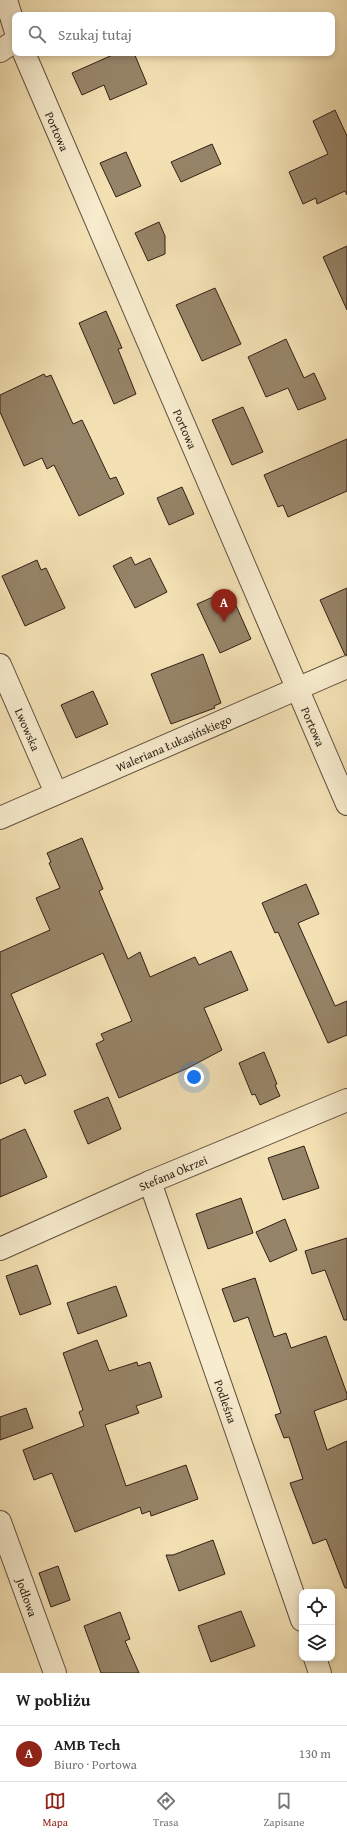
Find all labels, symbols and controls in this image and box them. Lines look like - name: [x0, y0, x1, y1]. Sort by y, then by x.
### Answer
- search box: [12, 12, 335, 56]
- icon: search: [26, 23, 48, 45]
- text: Szukaj tutaj: [58, 24, 132, 45]
- street label: Portowa: [42, 109, 74, 154]
- street label: Portowa: [170, 406, 202, 452]
- pin: A: [211, 589, 237, 622]
- street label: Portowa: [298, 704, 330, 749]
- street label: Lwowska: [11, 705, 45, 754]
- street label: Waleriana Łukasińskiego: [113, 710, 234, 775]
- your location: [184, 1067, 204, 1087]
- street label: Stefana Okrzei: [136, 1150, 210, 1195]
- street label: Podleśna: [211, 1377, 242, 1426]
- street label: Jodłowa: [12, 1574, 42, 1619]
- map controls: [299, 1589, 335, 1661]
- button: locate: [299, 1589, 335, 1625]
- button: layers: [299, 1625, 335, 1661]
- text: W pobliżu: [16, 1687, 91, 1712]
- text: AMB Tech: [54, 1734, 120, 1755]
- text: A: [25, 1744, 33, 1763]
- text: 130 m: [299, 1744, 331, 1763]
- text: Biuro · Portowa: [54, 1755, 137, 1774]
- tab: Mapa: [43, 1790, 68, 1830]
- tab: Trasa: [153, 1790, 178, 1830]
- tab: Zapisane: [263, 1790, 304, 1830]

